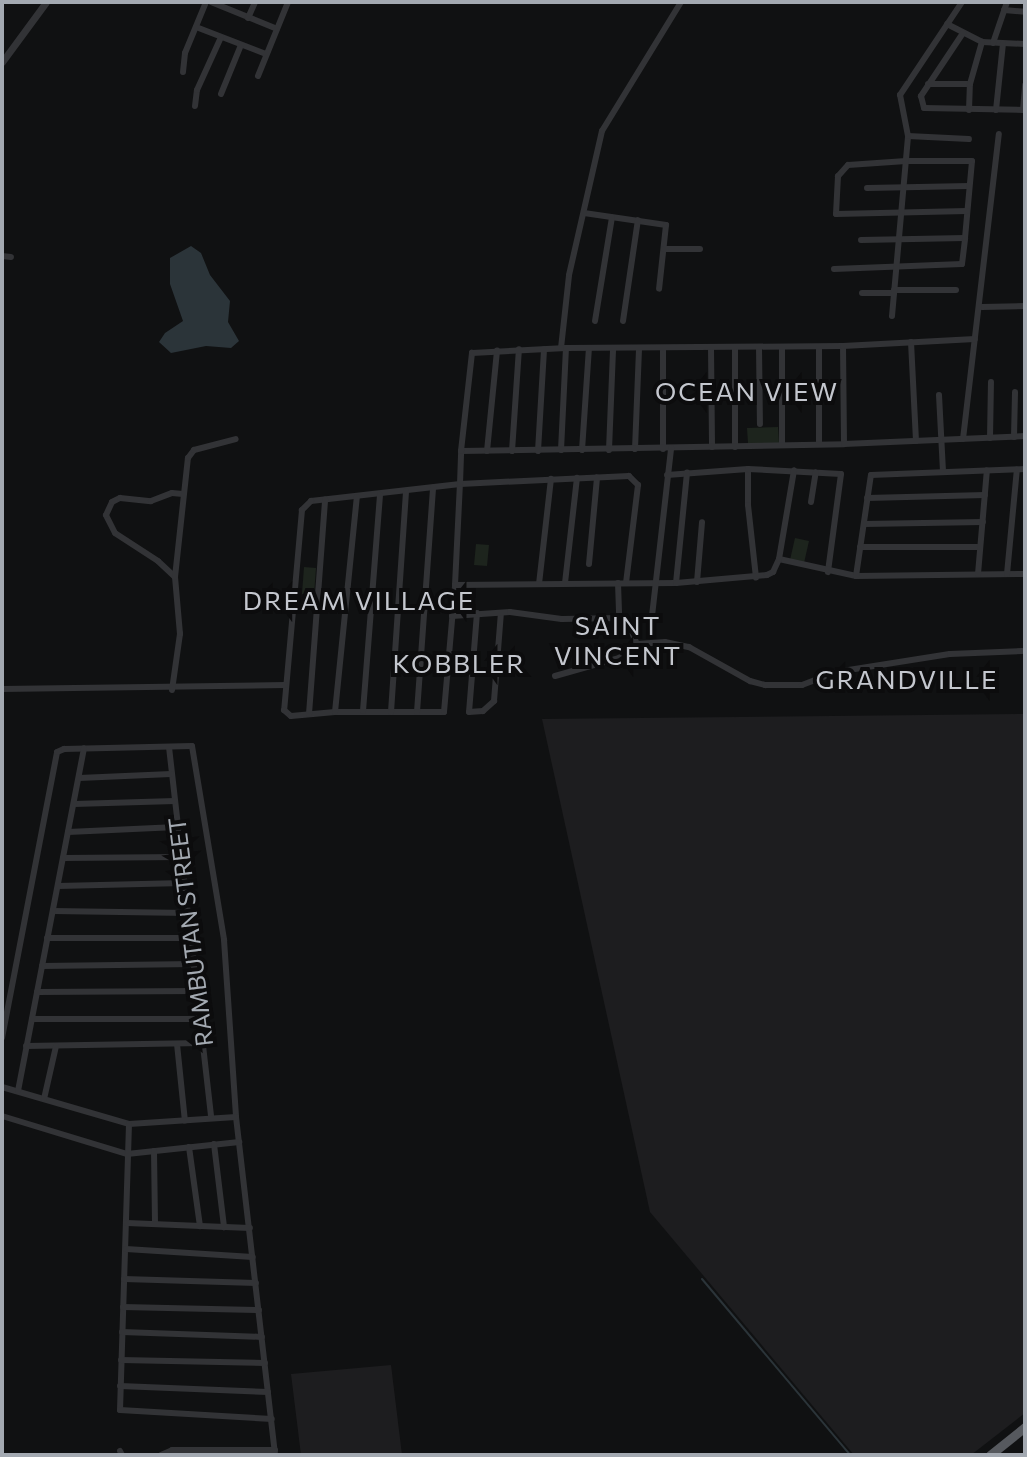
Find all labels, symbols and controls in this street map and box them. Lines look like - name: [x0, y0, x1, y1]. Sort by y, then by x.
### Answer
- district label: OCEAN VIEW: [655, 375, 839, 407]
- district label: DREAM VILLAGE: [243, 584, 475, 616]
- district label: SAINT VINCENT: [554, 609, 682, 670]
- district label: KOBBLER: [392, 647, 526, 679]
- district label: GRANDVILLE: [816, 663, 998, 695]
- street label: RAMBUTAN STREET: [162, 816, 218, 1048]

